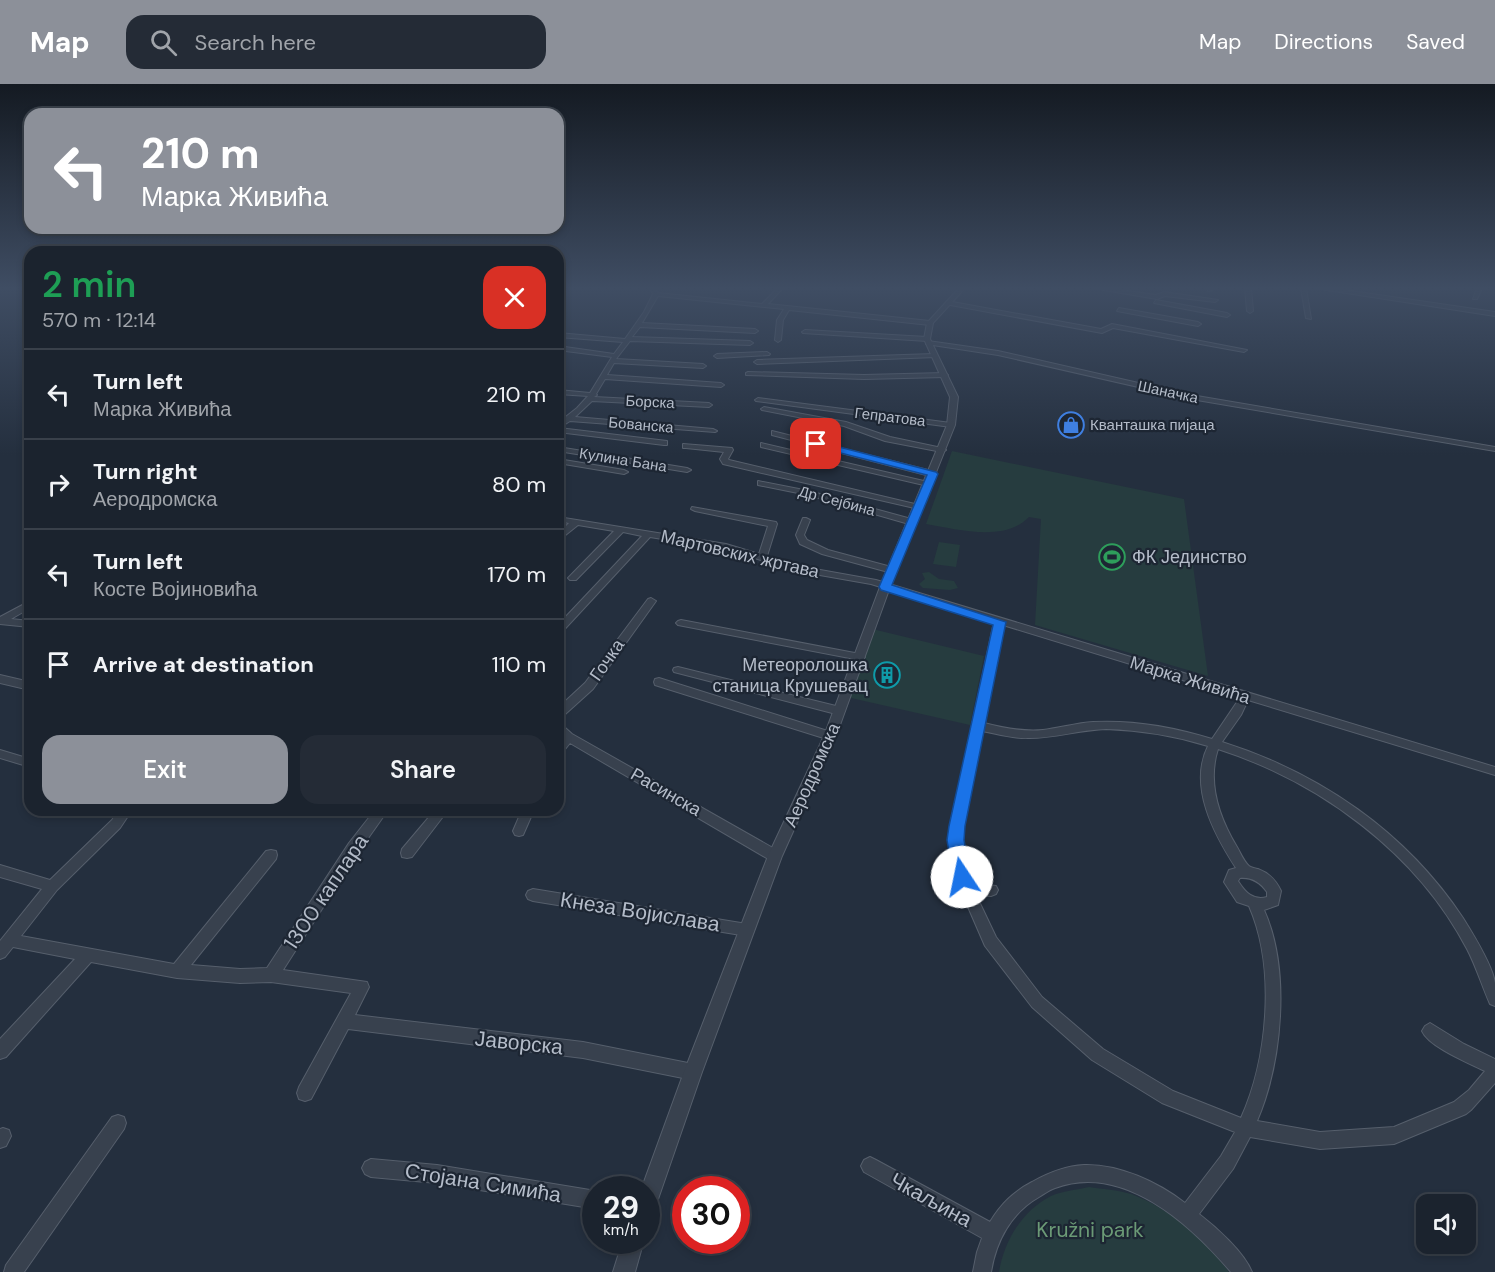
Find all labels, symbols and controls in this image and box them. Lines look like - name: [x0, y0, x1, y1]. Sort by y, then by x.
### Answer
- search box: [126, 15, 546, 69]
- text: Map: [30, 24, 90, 61]
- icon: search: [147, 26, 180, 59]
- text: Search here: [195, 28, 316, 57]
- text: Map: [1199, 28, 1241, 56]
- text: Directions: [1274, 28, 1373, 56]
- text: Saved: [1406, 28, 1465, 56]
- text: 210 m: [141, 126, 259, 181]
- icon: left: [42, 132, 120, 210]
- text: Марка Живића: [141, 179, 328, 214]
- text: 2 min: [42, 261, 136, 308]
- button: close: [483, 266, 546, 329]
- text: 570 m · 12:14: [42, 307, 156, 333]
- text: Turn left: [93, 367, 183, 396]
- street label: Шаначка: [1136, 376, 1201, 408]
- icon: left: [42, 378, 75, 411]
- text: 210 m: [486, 380, 546, 409]
- street label: Борска: [625, 391, 676, 413]
- text: Марка Живића: [93, 396, 231, 422]
- street label: Гепратова: [853, 403, 927, 431]
- shop icon: Кванташка пијаца: [1056, 410, 1086, 440]
- street label: Бованска: [608, 412, 675, 438]
- place label: Кванташка пијаца: [1090, 415, 1215, 435]
- pin: [790, 418, 841, 469]
- icon: arrive: [799, 427, 832, 460]
- street label: Кулина Бана: [578, 443, 669, 477]
- text: Turn right: [93, 457, 198, 486]
- icon: right: [42, 468, 75, 501]
- text: 80 m: [492, 470, 546, 499]
- street label: Др Сејбина: [796, 481, 878, 521]
- text: Аеродромска: [93, 486, 217, 512]
- street label: Мартовских жртава: [658, 524, 823, 584]
- sports icon: ФК Јединство: [1097, 542, 1127, 572]
- place label: ФК Јединство: [1132, 545, 1247, 569]
- text: Turn left: [93, 547, 183, 576]
- icon: left: [42, 558, 75, 591]
- text: 170 m: [487, 560, 546, 589]
- text: Косте Војиновића: [93, 576, 257, 602]
- street label: Гочка: [584, 634, 631, 686]
- icon: arrive: [42, 648, 75, 681]
- text: Arrive at destination: [93, 650, 314, 679]
- text: 110 m: [492, 650, 546, 679]
- street label: Марка Живића: [1127, 650, 1254, 710]
- place label: Метеоролошка станица Крушевац: [712, 653, 869, 698]
- building icon: Метеоролошка станица Крушевац: [872, 660, 902, 690]
- street label: Аеродромска: [778, 718, 846, 831]
- button: Exit: [42, 735, 288, 804]
- button: Share: [300, 735, 546, 804]
- street label: Расинска: [626, 762, 706, 822]
- street label: 1300 каплара: [277, 829, 375, 955]
- position arrow: [930, 845, 994, 909]
- street label: Кнеза Војислава: [558, 886, 722, 938]
- street label: Јаворска: [474, 1024, 565, 1062]
- street label: Стојана Симића: [403, 1157, 563, 1209]
- street label: Чкаљина: [885, 1166, 977, 1234]
- speed limit sign: 30: [672, 1176, 750, 1254]
- text: 29: [603, 1188, 639, 1227]
- map controls: [1416, 1194, 1476, 1254]
- button: sound: [1416, 1194, 1476, 1254]
- park label: Kružni park: [1036, 1216, 1144, 1244]
- text: km/h: [603, 1220, 639, 1240]

